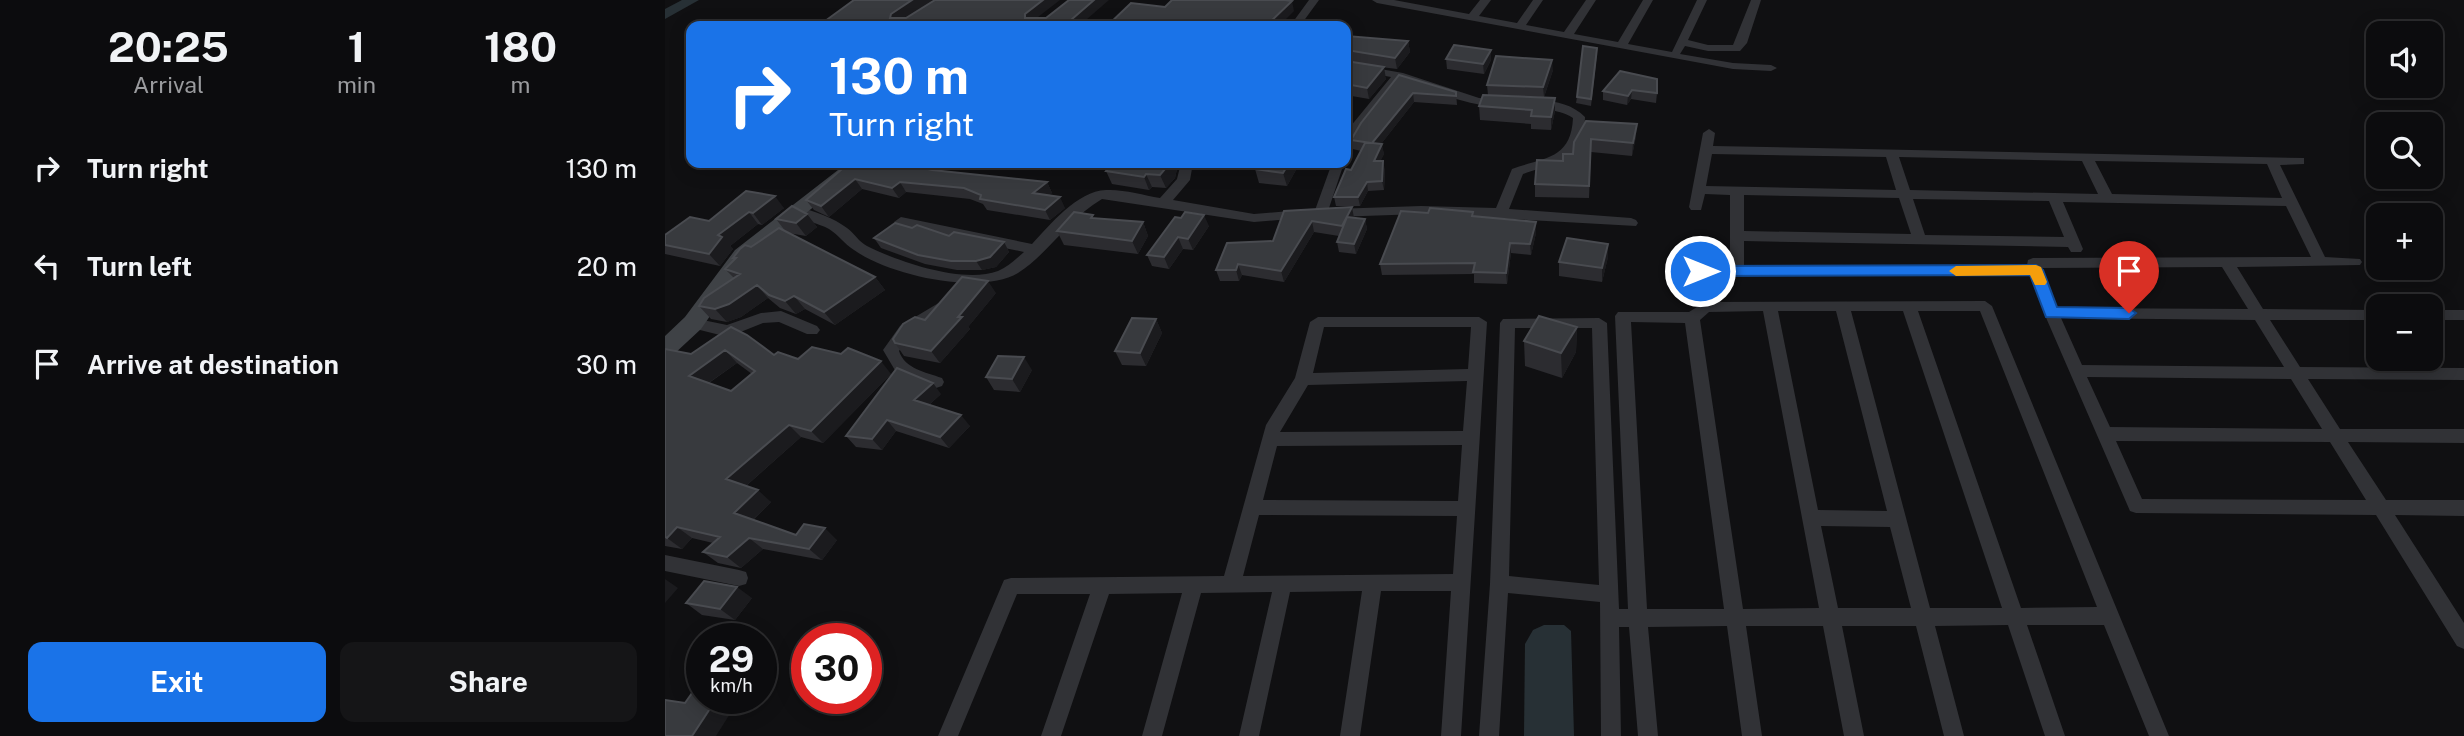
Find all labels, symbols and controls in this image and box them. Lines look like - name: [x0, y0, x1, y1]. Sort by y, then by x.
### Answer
- map controls: [2366, 21, 2443, 371]
- button: sound: [2366, 21, 2443, 98]
- text: 20:25: [108, 22, 229, 71]
- text: 1: [347, 22, 365, 71]
- text: 180: [484, 22, 557, 71]
- text: 130 m: [829, 47, 969, 105]
- icon: right: [714, 49, 805, 140]
- text: Arrival: [133, 71, 204, 98]
- text: min: [337, 71, 376, 98]
- text: m: [510, 71, 530, 98]
- text: Turn right: [829, 106, 974, 143]
- button: search: [2366, 112, 2443, 189]
- icon: right: [28, 149, 66, 187]
- text: Turn right: [87, 153, 209, 184]
- text: 130 m: [565, 153, 637, 184]
- button: +: [2366, 203, 2443, 280]
- position arrow: [1663, 234, 1737, 308]
- pin: [2099, 241, 2159, 313]
- icon: left: [28, 247, 66, 285]
- text: Turn left: [87, 251, 192, 282]
- text: 20 m: [577, 251, 637, 282]
- icon: arrive: [2110, 252, 2148, 290]
- button: −: [2366, 294, 2443, 371]
- icon: arrive: [28, 345, 66, 383]
- text: Arrive at destination: [87, 349, 339, 380]
- text: 30 m: [576, 349, 637, 380]
- speed limit sign: 30: [791, 623, 882, 714]
- text: 29: [709, 639, 754, 680]
- button: Exit: [28, 642, 326, 722]
- button: Share: [340, 642, 637, 722]
- text: km/h: [710, 675, 753, 696]

